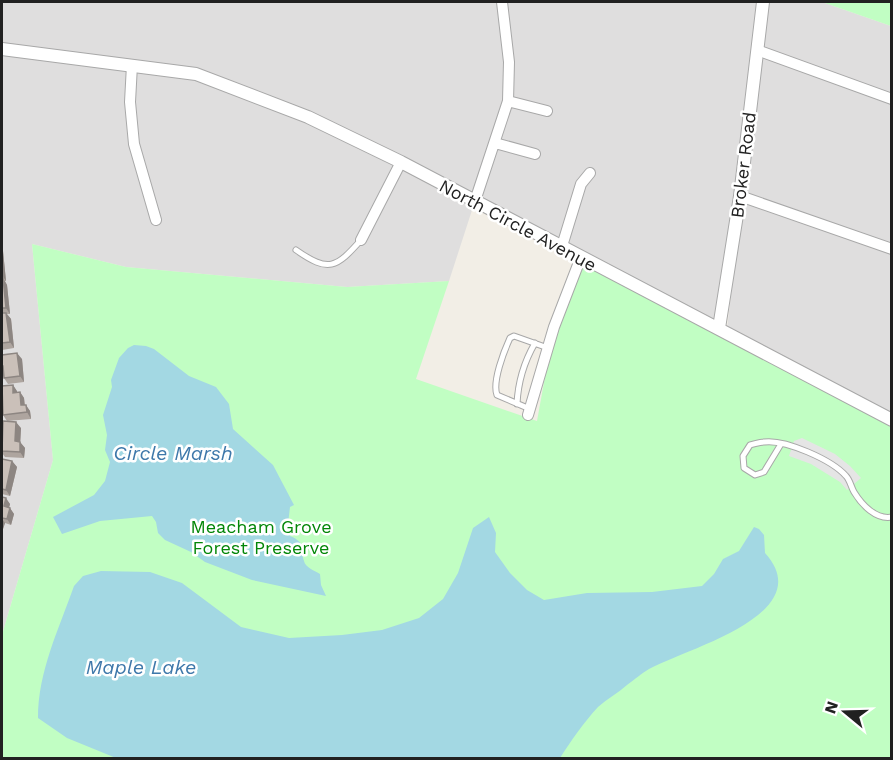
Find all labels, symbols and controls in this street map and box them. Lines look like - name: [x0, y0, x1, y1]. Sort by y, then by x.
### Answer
- street label: Broker Road: [726, 111, 760, 219]
- street label: North Circle Avenue: [436, 175, 600, 275]
- water label: Circle Marsh: [113, 441, 233, 465]
- park label: Meacham Grove Forest Preserve: [190, 516, 332, 558]
- water label: Maple Lake: [86, 655, 196, 679]
- north arrow: [815, 682, 875, 742]
- text: N: [820, 699, 842, 716]

